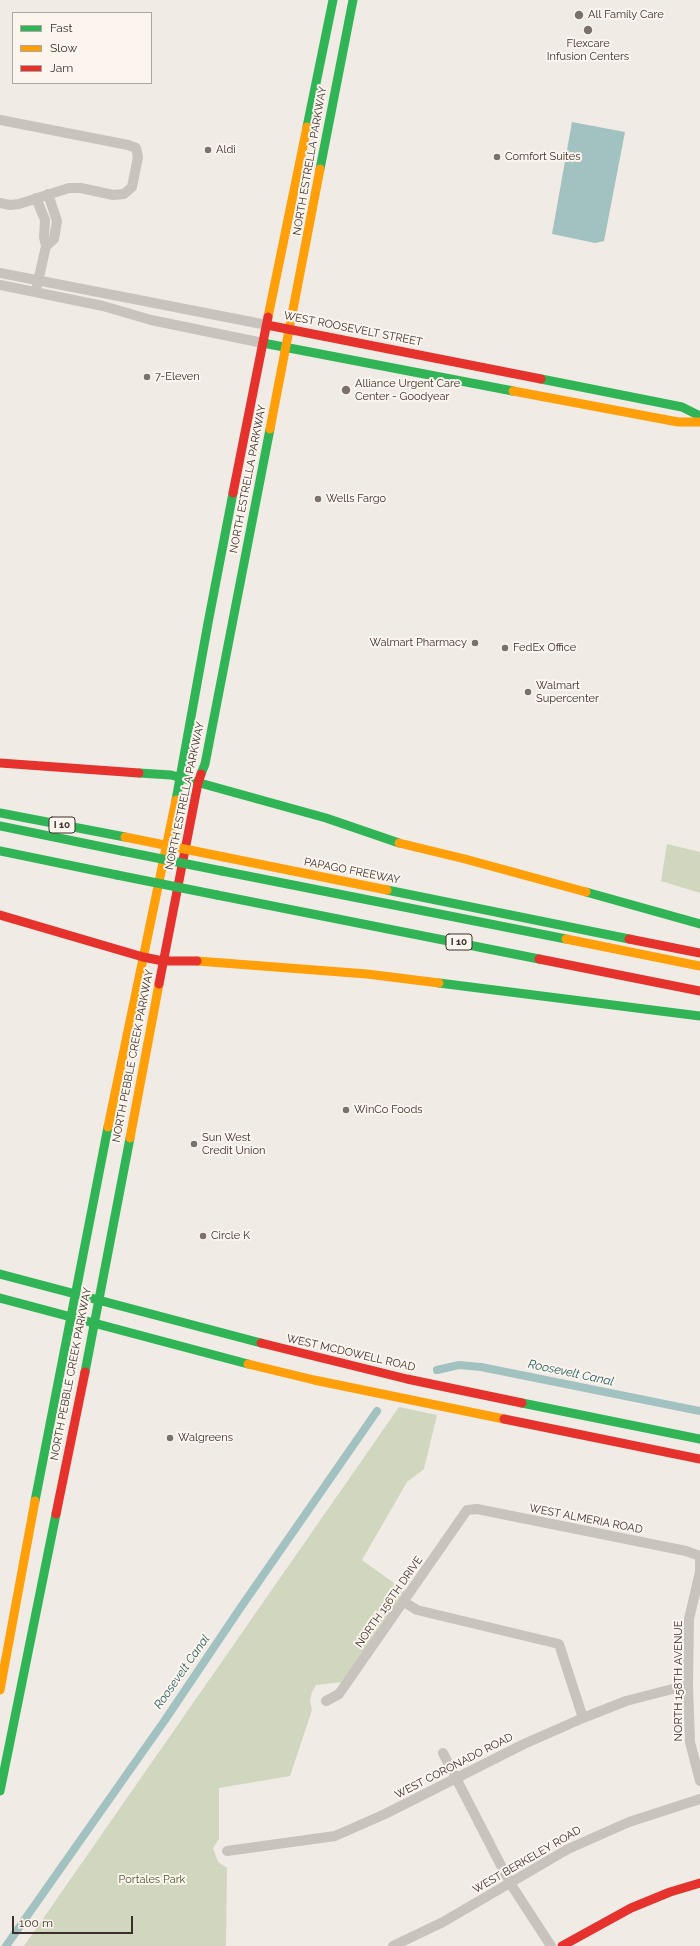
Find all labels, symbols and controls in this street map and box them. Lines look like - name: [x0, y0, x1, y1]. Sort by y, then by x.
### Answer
- place label: All Family Care: [588, 8, 664, 22]
- marker: All Family Care: [573, 9, 585, 21]
- legend: [12, 12, 152, 84]
- text: Fast: [50, 21, 73, 35]
- marker: Flexcare Infusion Centers: [582, 24, 594, 36]
- place label: Flexcare Infusion Centers: [547, 37, 629, 63]
- text: Slow: [50, 41, 77, 55]
- text: Jam: [50, 61, 73, 75]
- street label: NORTH ESTRELLA PARKWAY: [290, 85, 330, 237]
- place label: Aldi: [216, 143, 236, 157]
- marker: Aldi: [203, 145, 213, 155]
- place label: Comfort Suites: [505, 150, 580, 164]
- marker: Comfort Suites: [492, 152, 502, 162]
- street label: WEST ROOSEVELT STREET: [283, 309, 423, 349]
- place label: 7-Eleven: [155, 370, 200, 384]
- marker: 7-Eleven: [142, 372, 152, 382]
- place label: Alliance Urgent Care Center - Goodyear: [355, 377, 460, 403]
- marker: Alliance Urgent Care Center - Goodyear: [340, 384, 352, 396]
- street label: NORTH ESTRELLA PARKWAY: [227, 404, 269, 554]
- place label: Wells Fargo: [326, 492, 386, 506]
- marker: Wells Fargo: [313, 494, 323, 504]
- place label: Walmart Pharmacy: [370, 636, 467, 650]
- marker: Walmart Pharmacy: [470, 638, 480, 648]
- place label: FedEx Office: [513, 641, 576, 655]
- marker: FedEx Office: [500, 643, 510, 653]
- place label: Walmart Supercenter: [536, 679, 599, 705]
- marker: Walmart Supercenter: [523, 687, 533, 697]
- street label: NORTH ESTRELLA PARKWAY: [163, 721, 207, 871]
- road number: I 10: [49, 817, 75, 833]
- street label: PAPAGO FREEWAY: [303, 855, 401, 887]
- road number: I 10: [446, 934, 472, 950]
- street label: NORTH PEBBLE CREEK PARKWAY: [110, 968, 156, 1144]
- place label: WinCo Foods: [354, 1103, 423, 1117]
- marker: WinCo Foods: [341, 1105, 351, 1115]
- place label: Sun West Credit Union: [202, 1131, 265, 1157]
- marker: Sun West Credit Union: [189, 1139, 199, 1149]
- place label: Circle K: [211, 1229, 250, 1243]
- marker: Circle K: [198, 1231, 208, 1241]
- street label: NORTH PEBBLE CREEK PARKWAY: [48, 1286, 94, 1462]
- street label: WEST MCDOWELL ROAD: [285, 1332, 417, 1374]
- water label: Roosevelt Canal: [527, 1357, 615, 1389]
- place label: Walgreens: [178, 1431, 233, 1445]
- marker: Walgreens: [165, 1433, 175, 1443]
- street label: WEST ALMERIA ROAD: [528, 1502, 644, 1536]
- street label: NORTH 156TH DRIVE: [353, 1554, 425, 1650]
- street label: NORTH 158TH AVENUE: [672, 1621, 686, 1741]
- water label: Roosevelt Canal: [151, 1632, 213, 1712]
- street label: WEST CORONADO ROAD: [393, 1730, 515, 1802]
- street label: WEST BERKELEY ROAD: [471, 1824, 583, 1896]
- park label: Portales Park: [119, 1873, 185, 1887]
- scale bar: [14, 1908, 135, 1934]
- text: 100 m: [19, 1916, 53, 1930]

